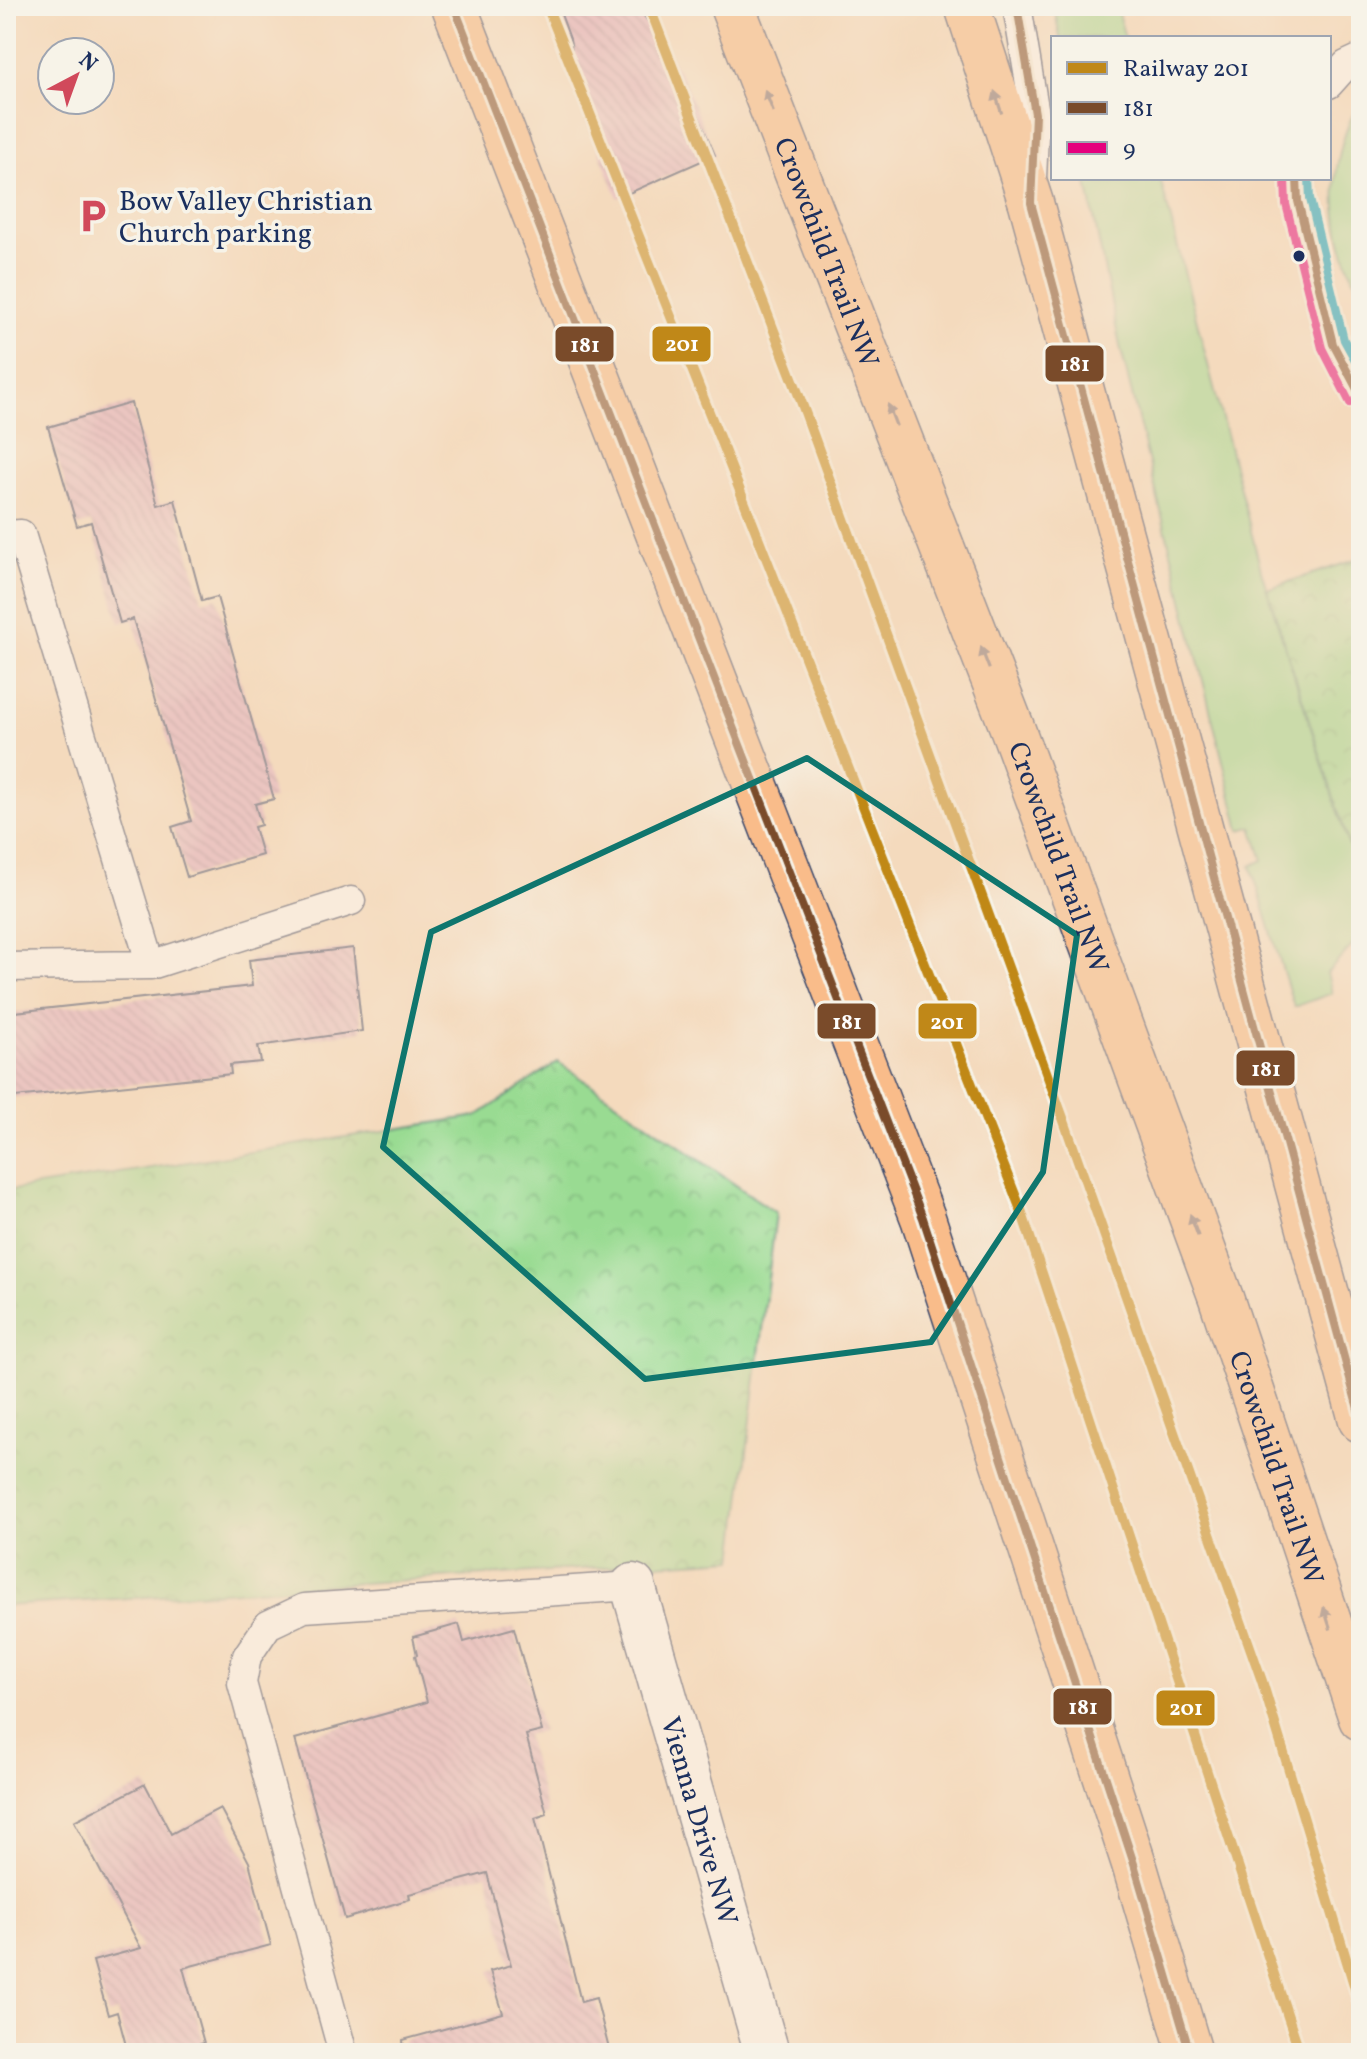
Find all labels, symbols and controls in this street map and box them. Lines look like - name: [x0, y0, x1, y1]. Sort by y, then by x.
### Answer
- north arrow: [36, 36, 116, 116]
- legend: [1051, 36, 1331, 180]
- text: N: [71, 46, 104, 80]
- text: Railway 201: [1123, 53, 1249, 87]
- one-way arrow: [763, 89, 776, 113]
- one-way arrow: [992, 90, 1004, 114]
- text: 181: [1123, 93, 1154, 127]
- street label: Crowchild Trail NW: [763, 132, 888, 374]
- text: 9: [1123, 133, 1135, 167]
- place label: Bow Valley Christian Church parking: [119, 183, 373, 254]
- parking icon: Bow Valley Christian Church parking: [74, 197, 112, 235]
- unlabelled marker: [1291, 248, 1307, 264]
- line badge: 181: [554, 325, 615, 363]
- line badge: 201: [651, 325, 712, 363]
- text: 201: [665, 330, 699, 361]
- text: 181: [570, 331, 600, 362]
- line badge: 181: [1044, 344, 1105, 383]
- text: 181: [1060, 350, 1090, 381]
- one-way arrow: [885, 403, 898, 427]
- one-way arrow: [978, 646, 991, 670]
- street label: Crowchild Trail NW: [997, 737, 1118, 979]
- line badge: 181: [816, 1002, 877, 1040]
- line badge: 201: [917, 1002, 978, 1040]
- text: 181: [832, 1008, 862, 1039]
- text: 201: [930, 1008, 964, 1039]
- line badge: 181: [1235, 1049, 1296, 1087]
- text: 181: [1251, 1055, 1281, 1086]
- one-way arrow: [1187, 1213, 1199, 1237]
- street label: Crowchild Trail NW: [1218, 1346, 1332, 1590]
- one-way arrow: [1321, 1605, 1333, 1629]
- line badge: 181: [1052, 1687, 1113, 1726]
- line badge: 201: [1155, 1689, 1216, 1727]
- text: 181: [1068, 1693, 1098, 1724]
- text: 201: [1169, 1694, 1203, 1725]
- street label: Vienna Drive NW: [649, 1712, 746, 1930]

